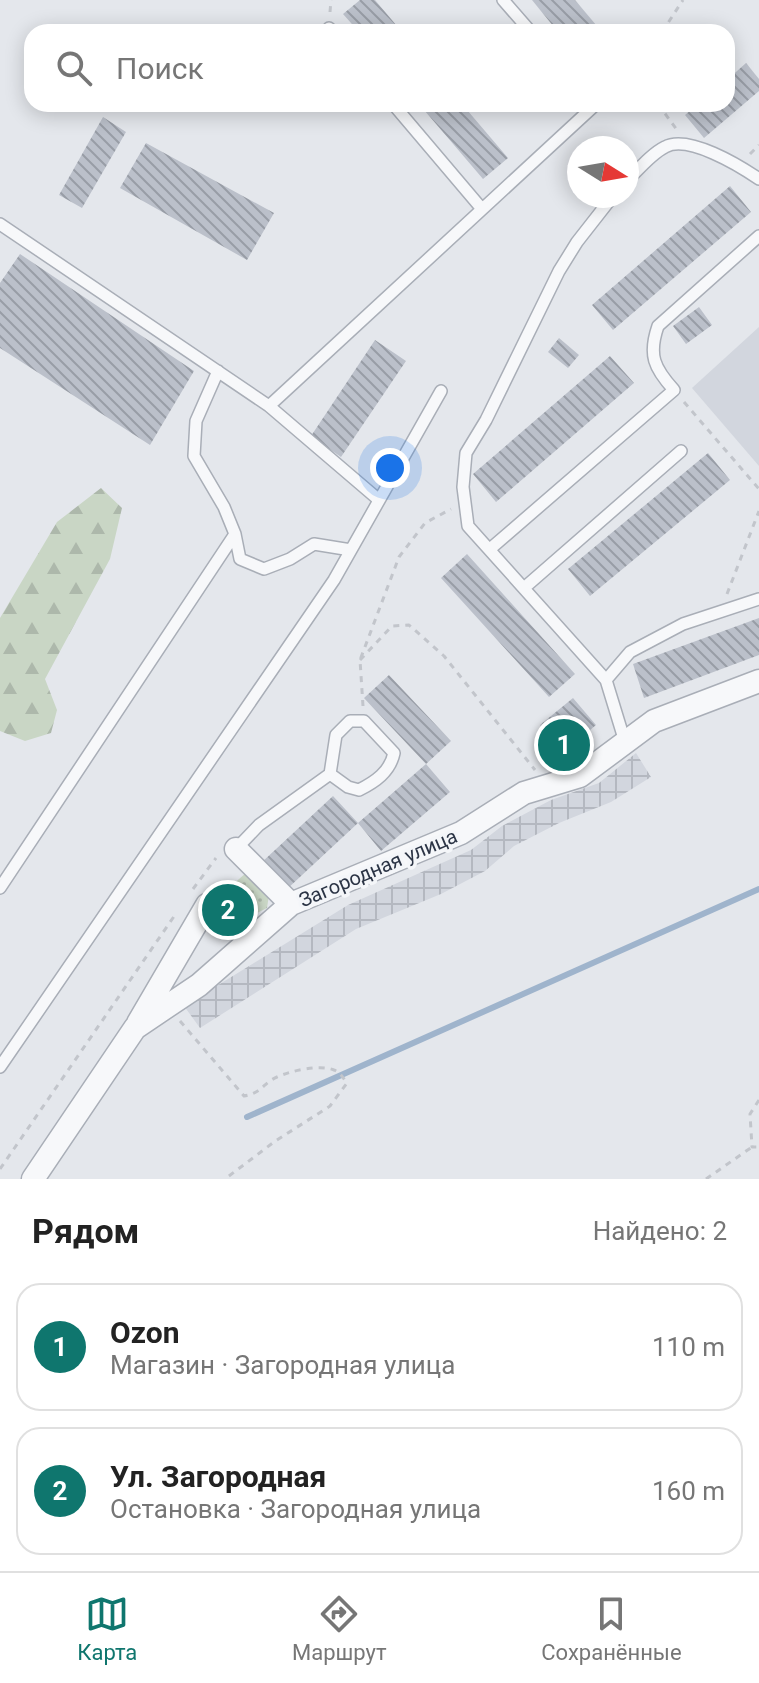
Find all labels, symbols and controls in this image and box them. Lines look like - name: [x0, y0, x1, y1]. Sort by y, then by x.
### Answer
- search box: [24, 24, 735, 112]
- icon: search: [52, 46, 96, 90]
- text: Поиск: [116, 51, 204, 86]
- north arrow: [567, 136, 639, 208]
- your location: [370, 448, 410, 488]
- pin: 1: [538, 715, 590, 775]
- street label: Загородная улица: [295, 824, 461, 912]
- pin: 2: [202, 880, 254, 940]
- text: Рядом: [32, 1211, 139, 1251]
- text: Найдено: 2: [593, 1216, 727, 1246]
- text: Ozon: [110, 1315, 179, 1350]
- text: 1: [53, 1332, 67, 1362]
- text: 110 m: [652, 1332, 725, 1362]
- text: Магазин · Загородная улица: [110, 1350, 455, 1380]
- text: Ул. Загородная: [110, 1459, 326, 1494]
- text: 2: [53, 1476, 67, 1506]
- text: 160 m: [652, 1476, 725, 1506]
- text: Остановка · Загородная улица: [110, 1494, 481, 1524]
- tab: Карта: [77, 1592, 137, 1665]
- tab: Маршрут: [292, 1592, 387, 1665]
- tab: Сохранённые: [541, 1592, 682, 1665]

